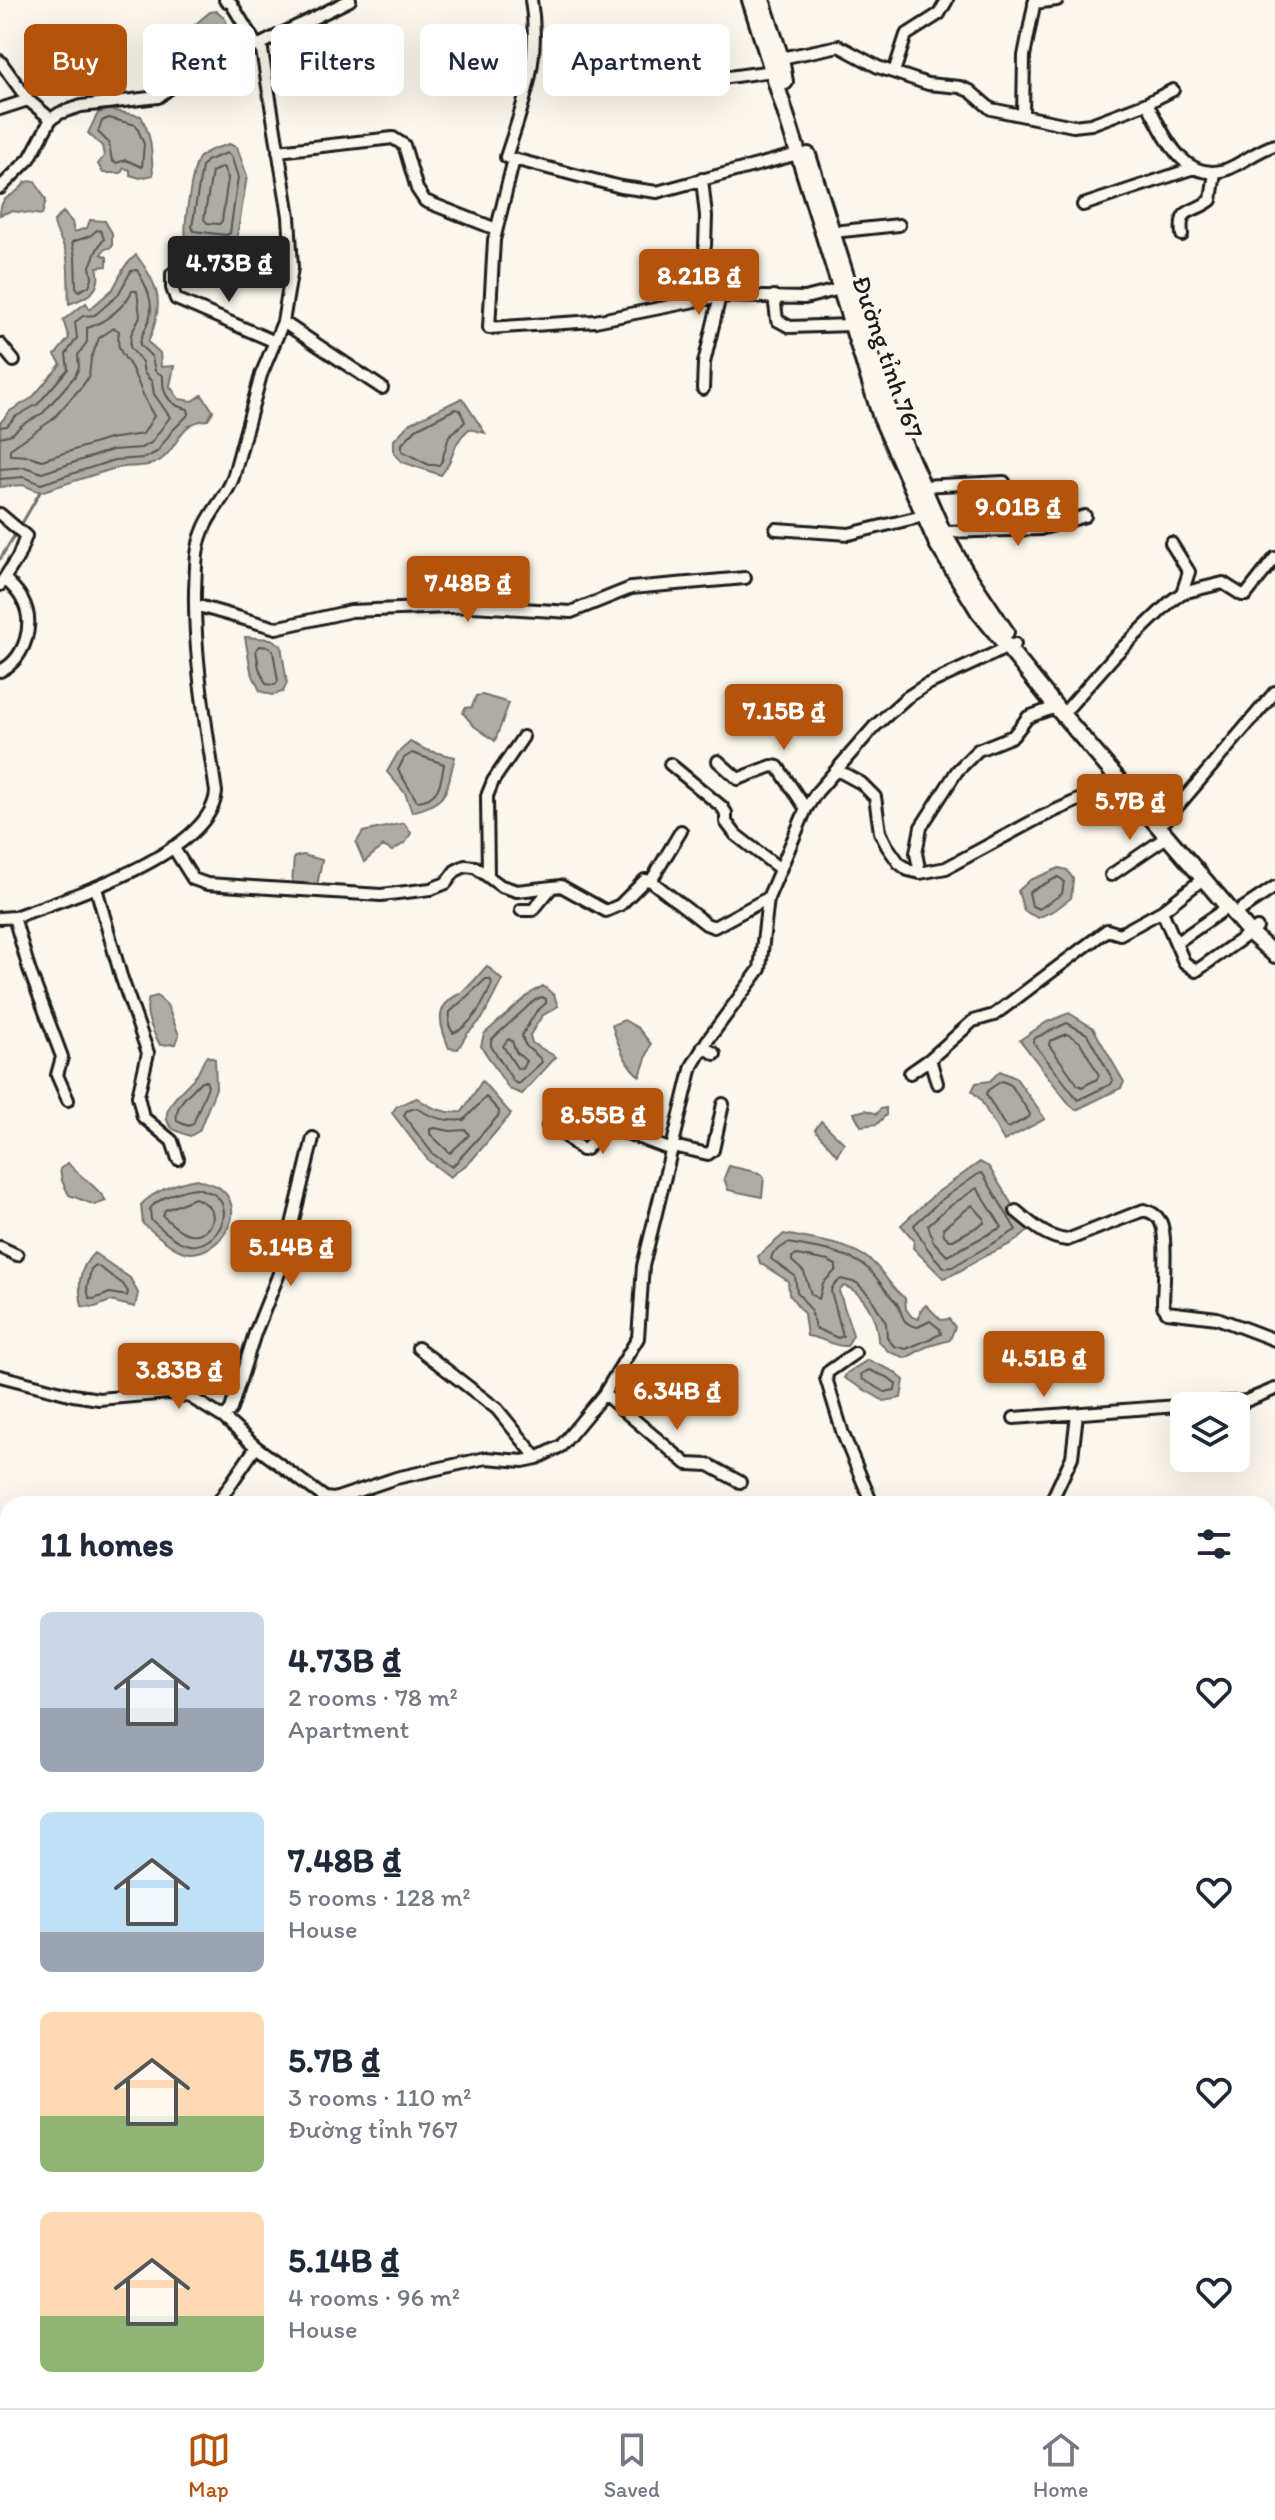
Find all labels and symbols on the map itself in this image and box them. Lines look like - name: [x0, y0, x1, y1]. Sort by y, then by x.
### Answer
- pin: 4.73B ₫: [155, 236, 303, 304]
- pin: 8.21B ₫: [625, 249, 773, 317]
- street label: Đường tỉnh 767: [845, 271, 931, 443]
- pin: 9.01B ₫: [944, 480, 1092, 548]
- pin: 7.48B ₫: [394, 556, 542, 624]
- pin: 7.15B ₫: [710, 684, 858, 752]
- pin: 5.7B ₫: [1065, 774, 1195, 842]
- pin: 8.55B ₫: [529, 1088, 677, 1156]
- pin: 5.14B ₫: [217, 1220, 365, 1288]
- pin: 4.51B ₫: [970, 1331, 1118, 1399]
- pin: 3.83B ₫: [105, 1343, 253, 1411]
- pin: 6.34B ₫: [603, 1364, 751, 1432]

